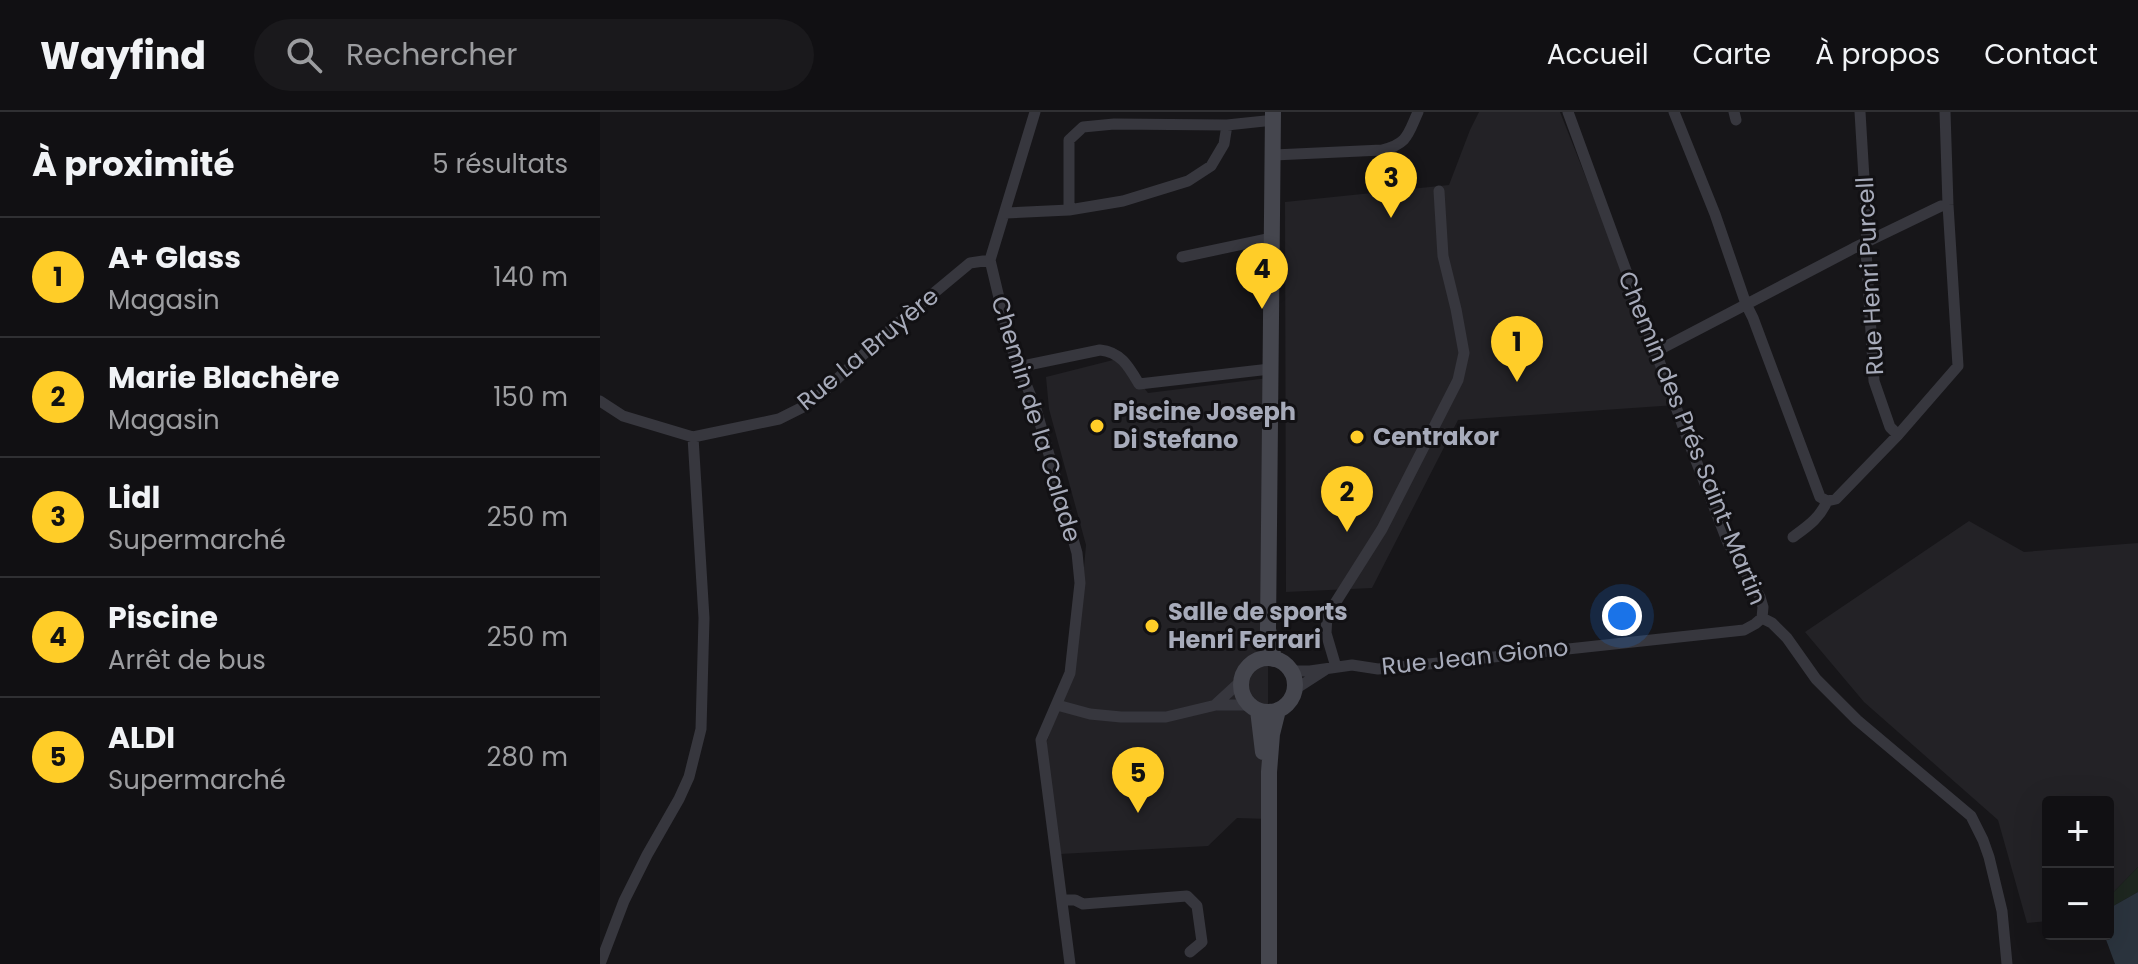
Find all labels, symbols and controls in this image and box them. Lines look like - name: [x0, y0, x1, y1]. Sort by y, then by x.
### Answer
- search box: [254, 19, 814, 91]
- text: Wayfind: [40, 29, 206, 82]
- icon: search: [282, 33, 326, 77]
- text: Rechercher: [346, 33, 517, 76]
- text: Accueil: [1547, 35, 1649, 74]
- text: Carte: [1693, 35, 1771, 74]
- text: À propos: [1815, 35, 1940, 74]
- text: Contact: [1984, 35, 2098, 74]
- text: À proximité: [32, 140, 234, 188]
- text: 5 résultats: [432, 146, 568, 182]
- pin: 3: [1365, 152, 1417, 218]
- street label: Rue Henri Purcell: [1848, 176, 1891, 376]
- text: A+ Glass: [108, 236, 241, 279]
- pin: 4: [1236, 243, 1288, 309]
- text: 1: [53, 259, 63, 295]
- text: 140 m: [493, 259, 568, 295]
- street label: Chemin des Prés Saint-Martin: [1610, 266, 1775, 610]
- street label: Rue La Bruyère: [790, 280, 946, 418]
- text: Magasin: [108, 282, 220, 318]
- street label: Chemin de la Calade: [983, 292, 1090, 546]
- pin: 1: [1491, 316, 1543, 382]
- text: Marie Blachère: [108, 356, 340, 399]
- text: 2: [51, 379, 65, 415]
- text: 150 m: [493, 379, 568, 415]
- place label: Piscine Joseph Di Stefano: [1113, 395, 1296, 456]
- text: Magasin: [108, 402, 220, 438]
- marker: Piscine Joseph Di Stefano: [1088, 417, 1106, 435]
- place label: Centrakor: [1373, 420, 1499, 453]
- marker: Centrakor: [1348, 428, 1366, 446]
- pin: 2: [1321, 466, 1373, 532]
- text: Lidl: [108, 476, 160, 519]
- text: 3: [50, 499, 66, 535]
- text: 250 m: [487, 499, 568, 535]
- text: Supermarché: [108, 522, 286, 558]
- place label: Salle de sports Henri Ferrari: [1168, 595, 1348, 656]
- text: Piscine: [108, 596, 218, 639]
- your location: [1602, 596, 1642, 636]
- marker: Salle de sports Henri Ferrari: [1143, 617, 1161, 635]
- text: 4: [49, 619, 67, 655]
- text: 250 m: [487, 619, 568, 655]
- street label: Rue Jean Giono: [1380, 630, 1570, 683]
- text: Arrêt de bus: [108, 642, 266, 678]
- text: ALDI: [108, 716, 175, 759]
- text: 5: [50, 739, 66, 775]
- text: 280 m: [487, 739, 568, 775]
- pin: 5: [1112, 747, 1164, 813]
- text: Supermarché: [108, 762, 286, 798]
- map controls: [2042, 796, 2114, 940]
- button: +: [2042, 796, 2114, 868]
- button: −: [2042, 868, 2114, 940]

